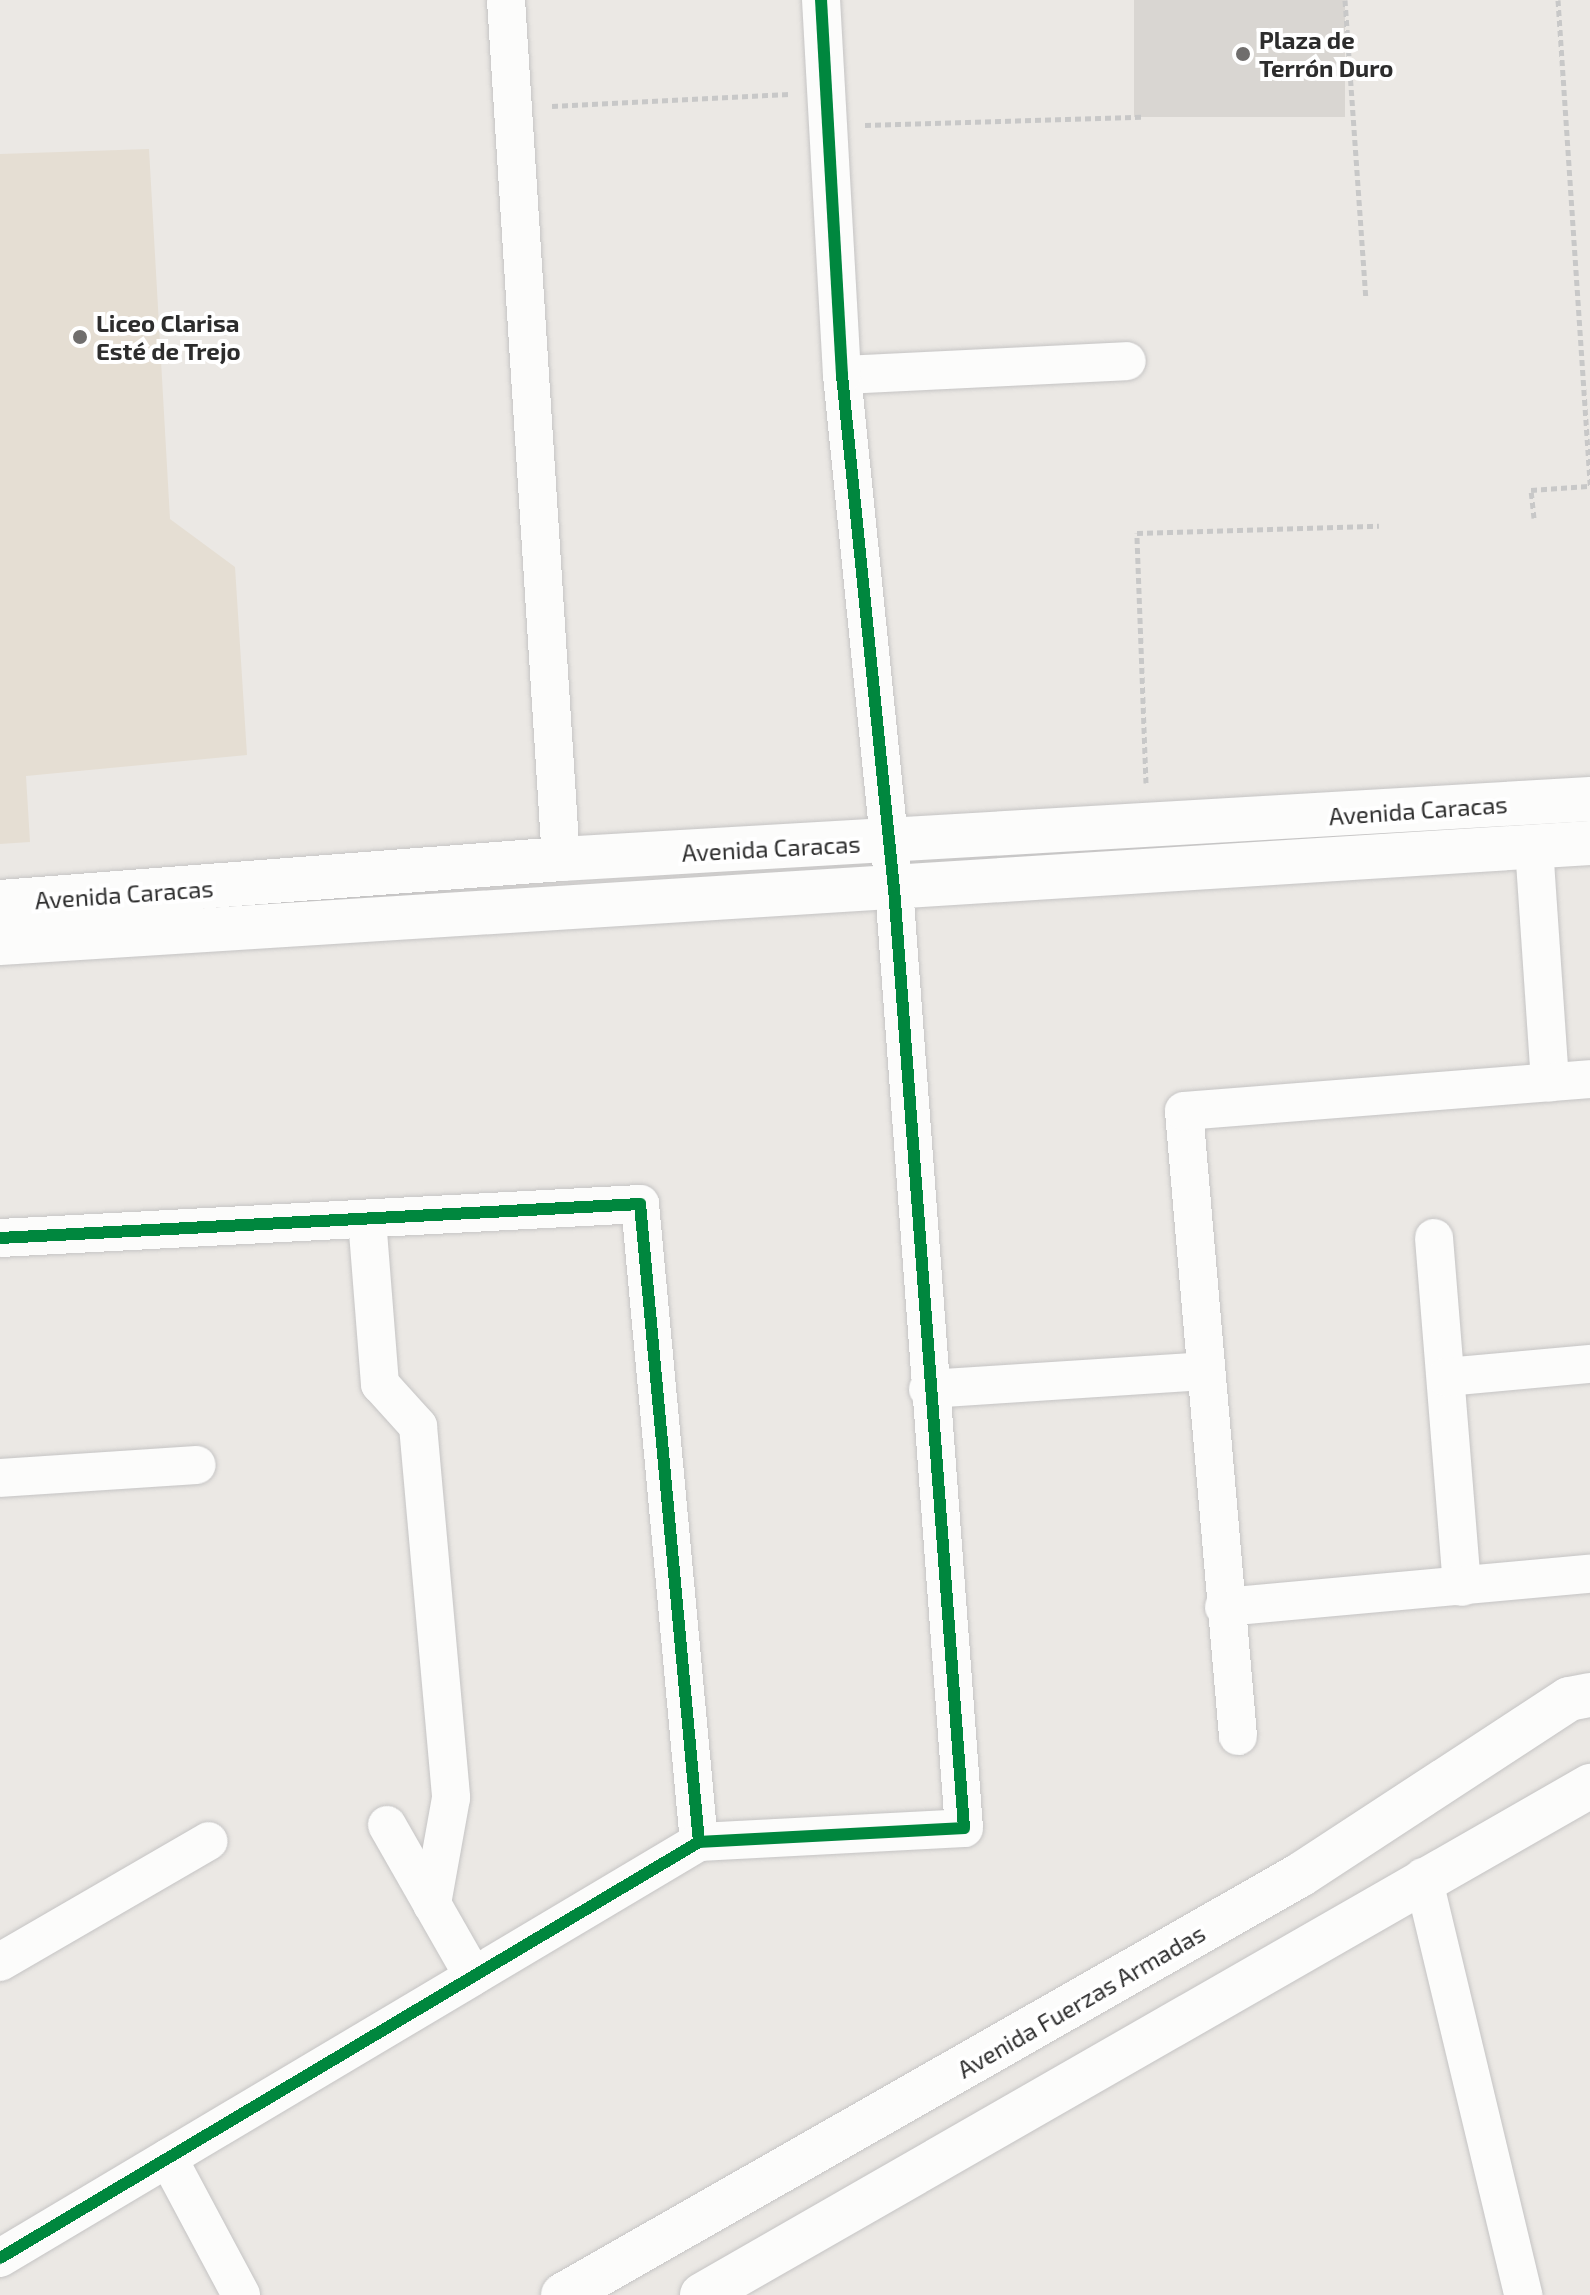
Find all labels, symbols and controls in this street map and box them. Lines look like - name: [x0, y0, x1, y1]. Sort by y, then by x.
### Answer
- place label: Plaza de Terrón Duro: [1259, 26, 1393, 82]
- marker: Plaza de Terrón Duro: [1234, 45, 1252, 63]
- place label: Liceo Clarisa Esté de Trejo: [96, 309, 241, 365]
- marker: Liceo Clarisa Esté de Trejo: [71, 328, 89, 346]
- street label: Avenida Caracas: [1328, 789, 1508, 831]
- street label: Avenida Caracas: [681, 829, 861, 867]
- street label: Avenida Caracas: [34, 873, 214, 915]
- street label: Avenida Fuerzas Armadas: [952, 1918, 1210, 2084]

